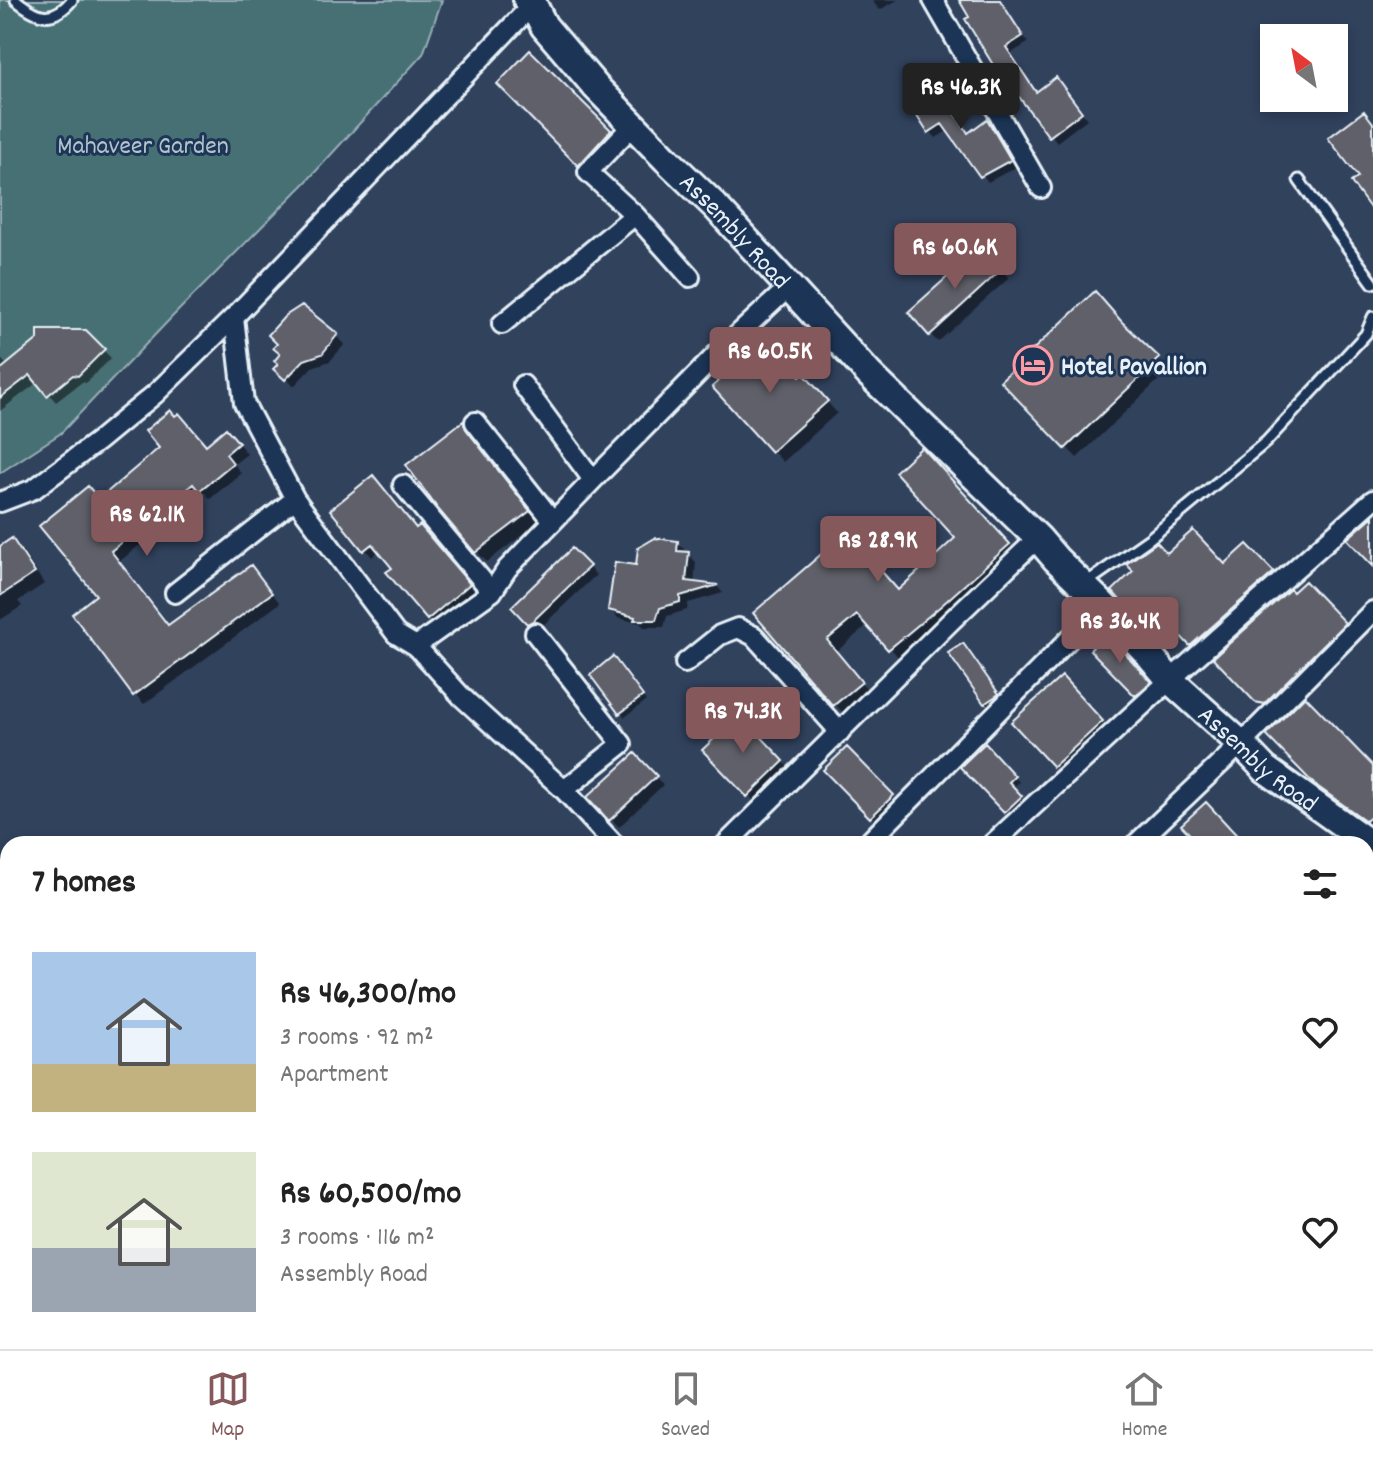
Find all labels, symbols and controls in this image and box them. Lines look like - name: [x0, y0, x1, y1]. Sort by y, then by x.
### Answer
- north arrow: [1260, 24, 1348, 112]
- map controls: [1260, 24, 1348, 112]
- pin: Rs 46.3K: [878, 63, 1044, 131]
- text: Rs 46.3K: [921, 70, 1001, 107]
- park label: Mahaveer Garden: [57, 129, 229, 166]
- street label: Assembly Road: [669, 166, 798, 299]
- pin: Rs 60.6K: [872, 223, 1038, 291]
- text: Rs 60.6K: [912, 230, 998, 267]
- pin: Rs 60.5K: [687, 327, 853, 395]
- text: Rs 60.5K: [728, 334, 812, 371]
- hotel icon: Hotel Pavallion: [1012, 344, 1054, 386]
- place label: Hotel Pavallion: [1061, 350, 1207, 387]
- pin: Rs 62.1K: [64, 490, 230, 558]
- text: Rs 62.1K: [109, 497, 185, 534]
- pin: Rs 28.9K: [795, 516, 961, 584]
- text: Rs 28.9K: [838, 523, 918, 560]
- pin: Rs 36.4K: [1037, 597, 1203, 665]
- text: Rs 36.4K: [1080, 604, 1160, 641]
- pin: Rs 74.3K: [660, 687, 826, 755]
- text: Rs 74.3K: [704, 694, 782, 731]
- street label: Assembly Road: [1188, 699, 1324, 823]
- text: 7 homes: [32, 860, 136, 909]
- icon: filters: [1298, 862, 1342, 906]
- text: Rs 46,300/mo: [280, 971, 456, 1020]
- icon: home: [96, 984, 192, 1080]
- icon: heart: [1298, 1010, 1342, 1054]
- text: 3 rooms · 92 m²: [280, 1020, 434, 1057]
- text: Apartment: [280, 1057, 389, 1094]
- text: Rs 60,500/mo: [280, 1171, 461, 1220]
- icon: home: [96, 1184, 192, 1280]
- icon: heart: [1298, 1210, 1342, 1254]
- text: 3 rooms · 116 m²: [280, 1220, 434, 1257]
- text: Assembly Road: [280, 1257, 428, 1294]
- tab: Map: [206, 1367, 250, 1446]
- tab: Saved: [661, 1367, 710, 1446]
- tab: Home: [1121, 1367, 1167, 1446]

